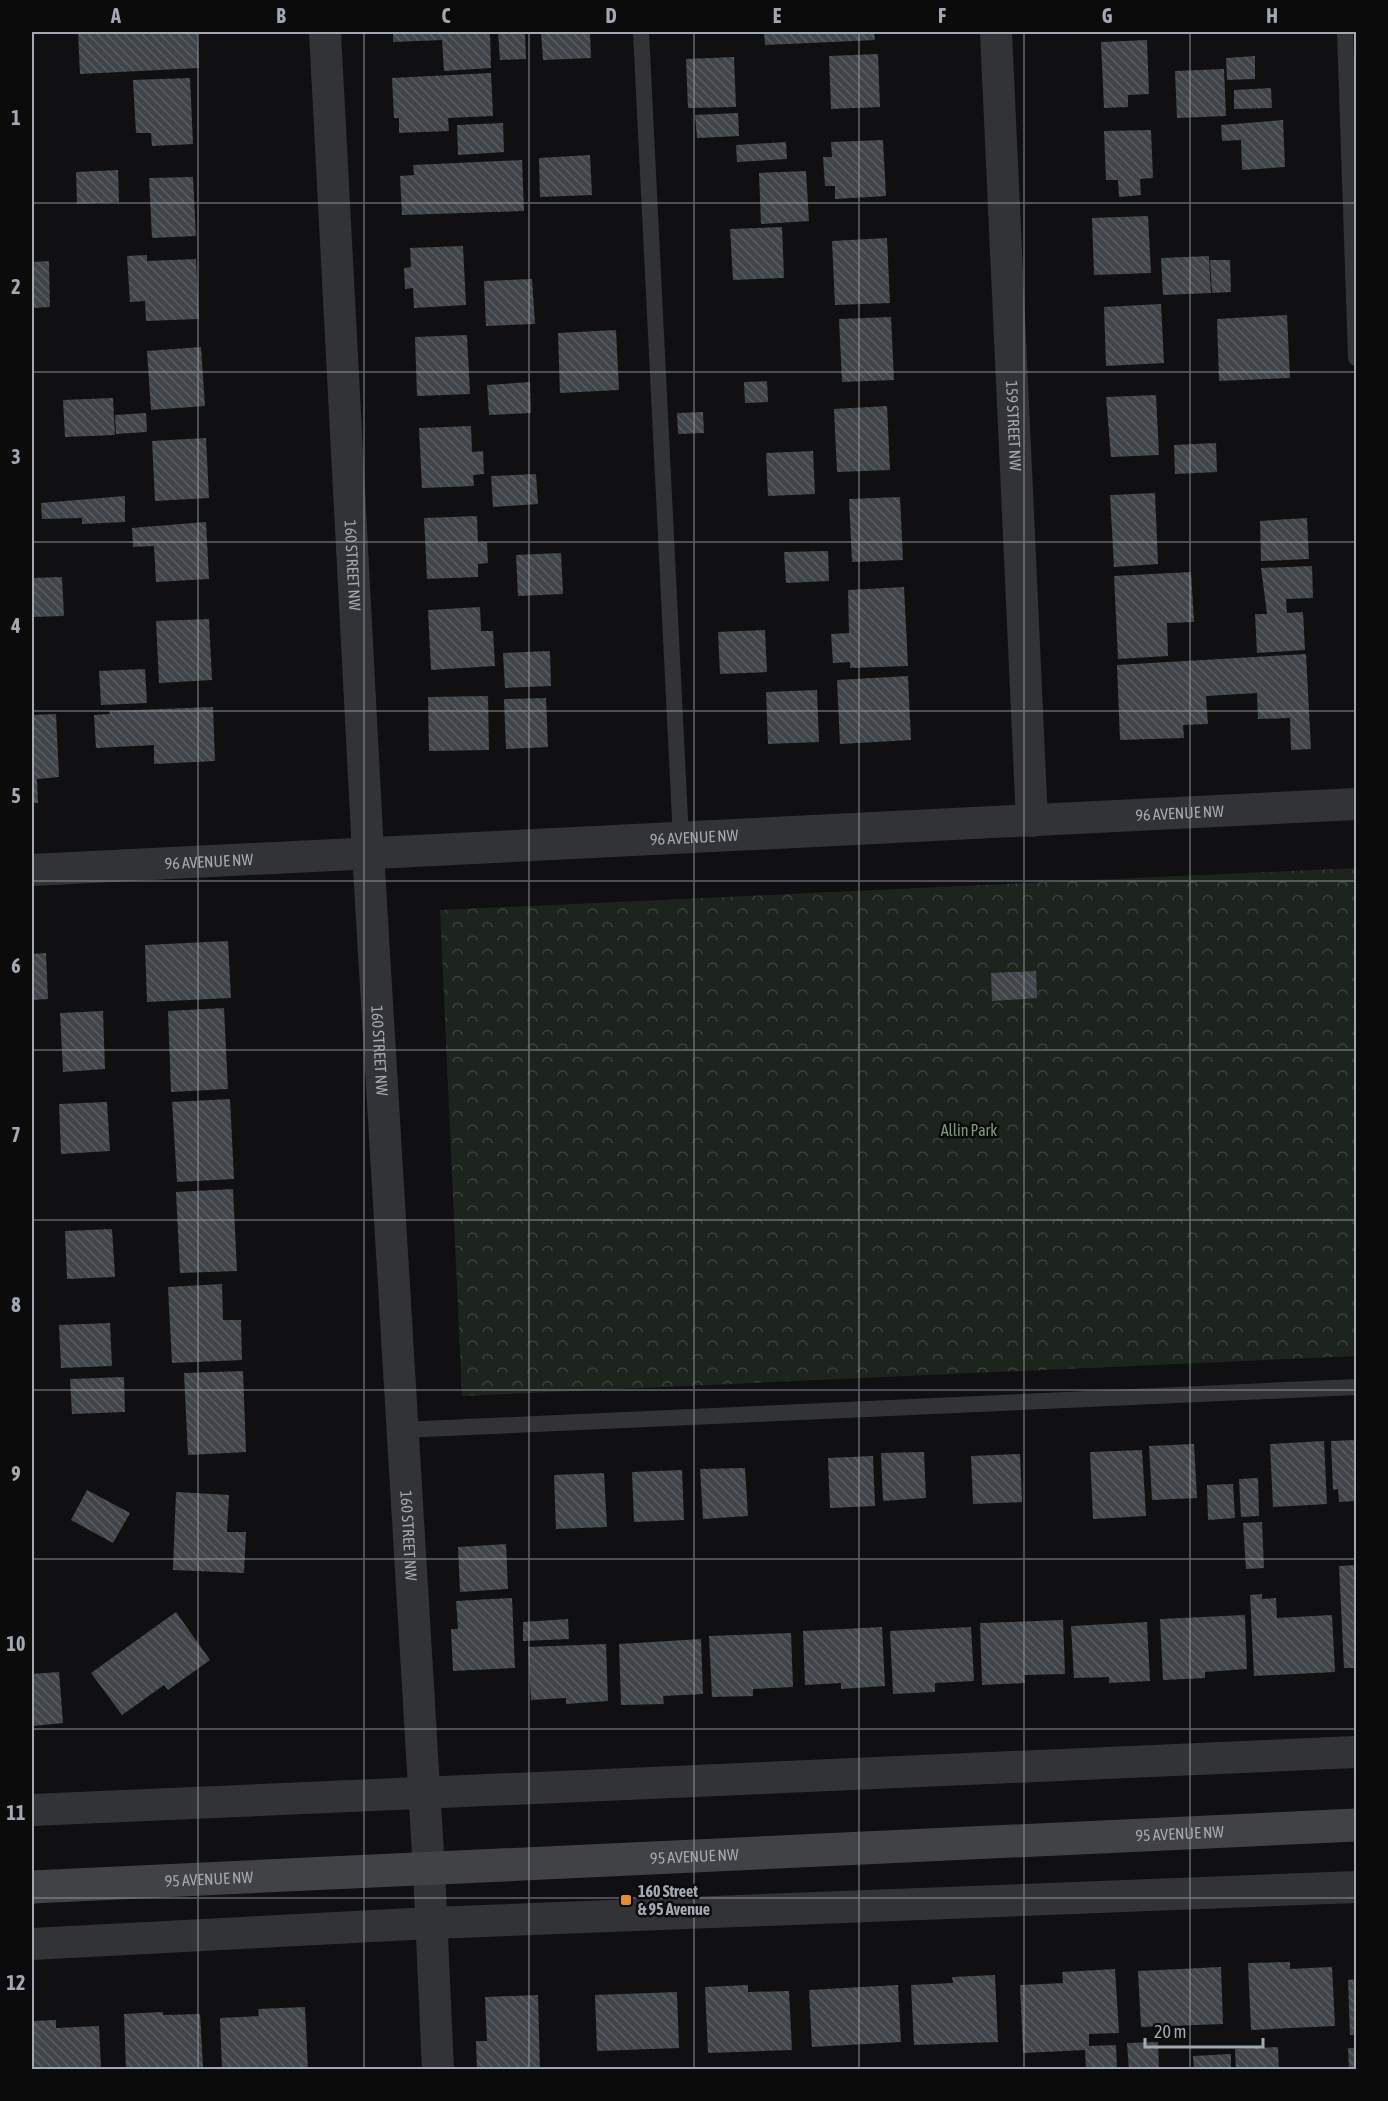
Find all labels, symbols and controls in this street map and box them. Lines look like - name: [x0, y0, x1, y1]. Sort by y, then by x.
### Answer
- text: A: [110, 4, 121, 27]
- text: B: [276, 4, 286, 27]
- text: C: [442, 4, 451, 27]
- text: D: [605, 4, 617, 27]
- text: E: [773, 4, 782, 27]
- text: F: [938, 4, 946, 27]
- text: G: [1102, 4, 1113, 27]
- text: H: [1266, 4, 1278, 27]
- text: 1: [11, 106, 21, 129]
- text: 2: [11, 275, 21, 298]
- street label: 159 STREET NW: [1003, 380, 1025, 472]
- text: 3: [11, 445, 21, 468]
- street label: 160 STREET NW: [342, 520, 364, 611]
- text: 4: [10, 614, 21, 637]
- text: 5: [11, 784, 21, 807]
- street label: 96 AVENUE NW: [1135, 802, 1225, 824]
- street label: 96 AVENUE NW: [650, 826, 739, 848]
- street label: 96 AVENUE NW: [164, 850, 254, 872]
- text: 6: [11, 954, 21, 977]
- street label: 160 STREET NW: [368, 1005, 392, 1097]
- park label: Allin Park: [941, 1121, 997, 1139]
- text: 7: [11, 1123, 21, 1146]
- text: 8: [11, 1293, 21, 1316]
- text: 9: [11, 1462, 21, 1485]
- street label: 160 STREET NW: [397, 1490, 421, 1582]
- text: 10: [7, 1632, 25, 1655]
- text: 11: [7, 1801, 25, 1824]
- street label: 95 AVENUE NW: [1135, 1822, 1225, 1844]
- street label: 95 AVENUE NW: [650, 1845, 739, 1867]
- street label: 95 AVENUE NW: [164, 1868, 254, 1890]
- place label: 160 Street & 95 Avenue: [638, 1882, 710, 1918]
- marker: 160 Street & 95 Avenue: [619, 1893, 633, 1907]
- text: 12: [7, 1971, 25, 1994]
- scale bar: [1145, 2011, 1264, 2049]
- text: 20 m: [1154, 2021, 1186, 2042]

